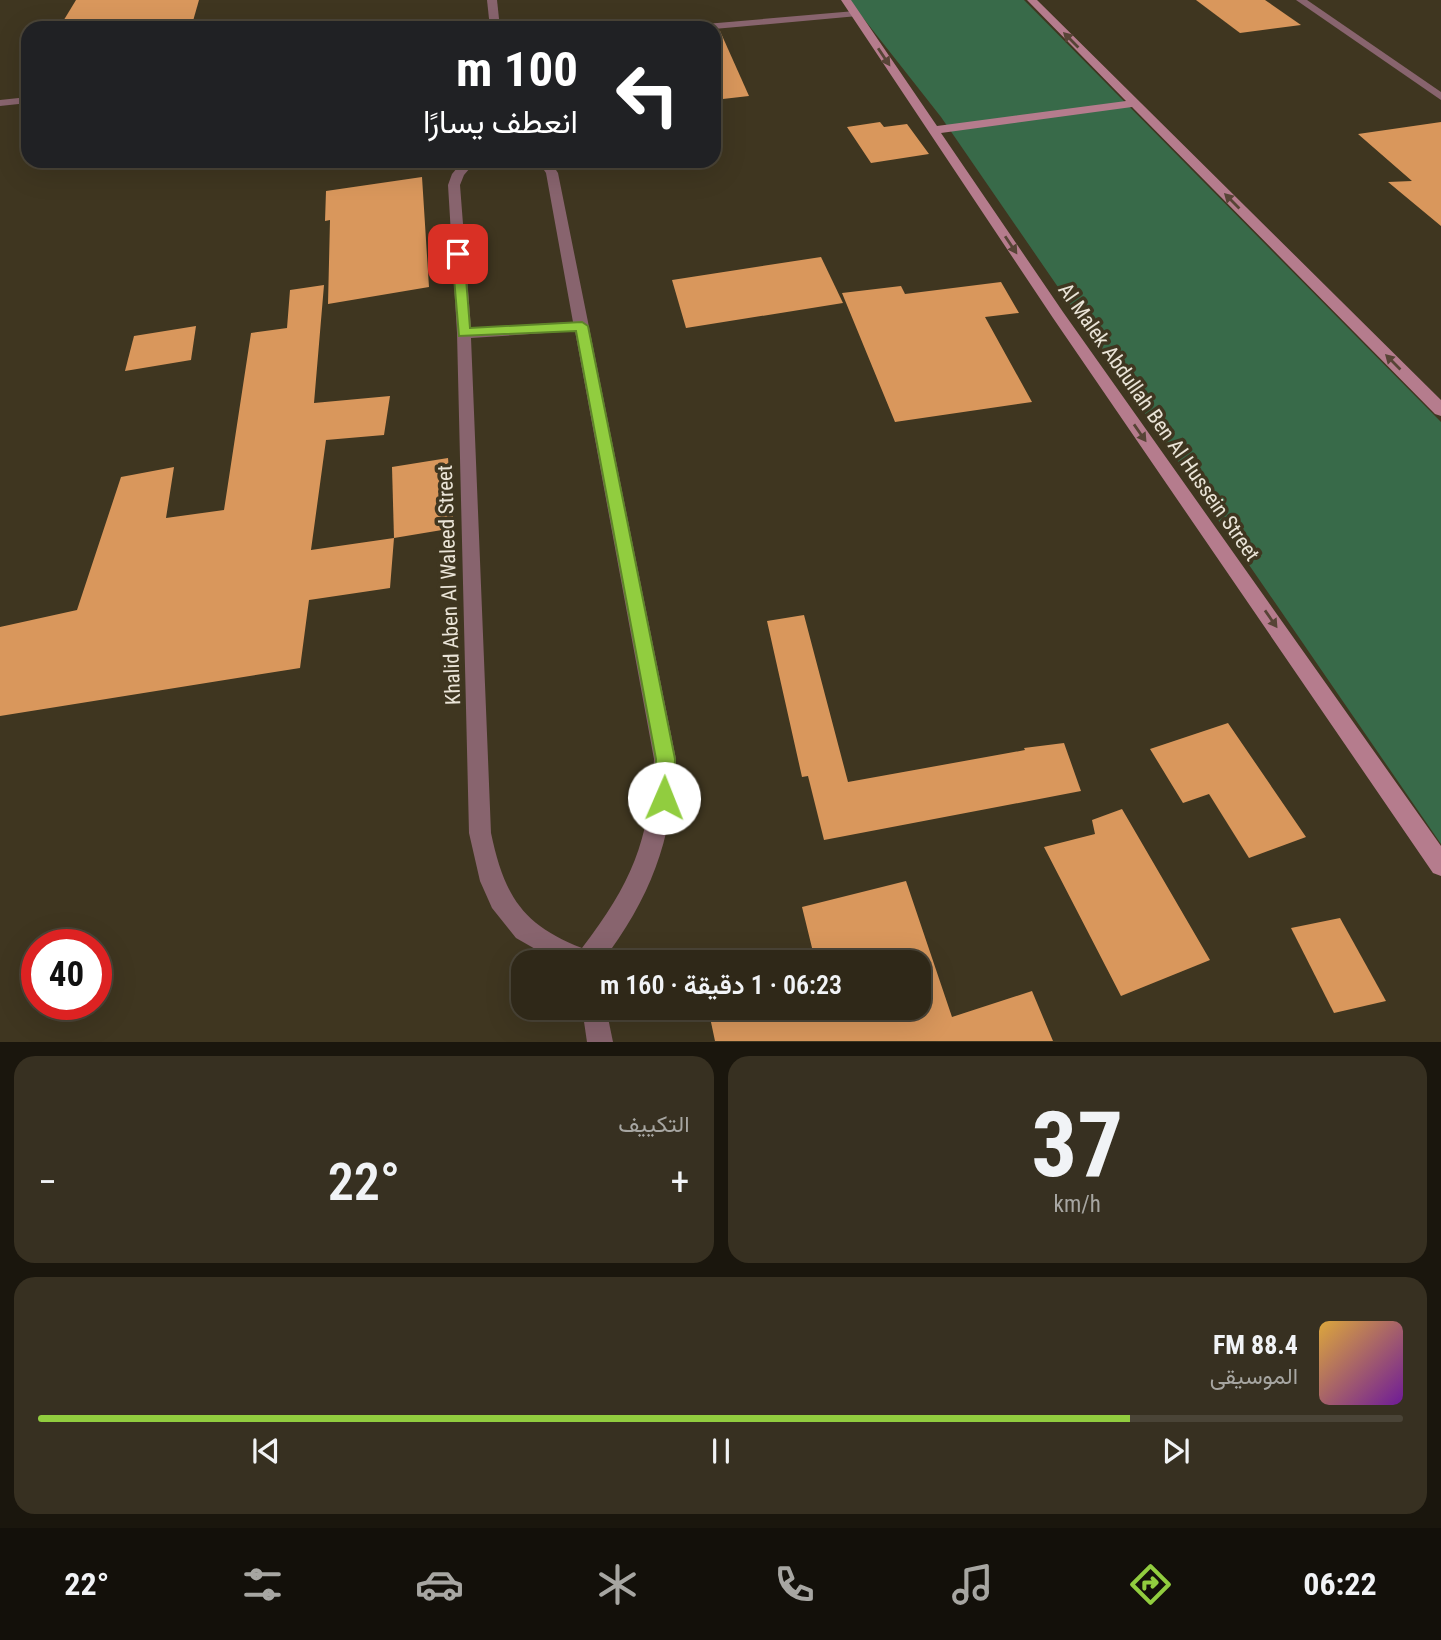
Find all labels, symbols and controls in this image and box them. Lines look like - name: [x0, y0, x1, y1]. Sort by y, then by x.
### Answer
- one-way arrow: [1063, 31, 1080, 48]
- text: 100 m: [456, 41, 578, 98]
- one-way arrow: [877, 48, 891, 66]
- icon: left: [602, 49, 693, 140]
- text: انعطف يسارًا: [423, 103, 578, 141]
- one-way arrow: [1224, 193, 1241, 209]
- pin: [428, 224, 488, 284]
- icon: arrive: [439, 235, 477, 273]
- one-way arrow: [1004, 236, 1018, 254]
- street label: Al Malek Abdullah Ben Al Hussein Street: [1054, 278, 1264, 566]
- one-way arrow: [1384, 353, 1401, 370]
- one-way arrow: [1133, 424, 1147, 442]
- street label: Khalid Aben Al Waleed Street: [433, 465, 465, 705]
- one-way arrow: [1264, 610, 1278, 628]
- position arrow: [627, 761, 701, 835]
- speed limit sign: 40: [21, 929, 112, 1020]
- text: 06:23 · 1 دقيقة · 160 m: [600, 970, 842, 1000]
- text: 37: [1031, 1092, 1123, 1198]
- text: التكييف: [618, 1111, 690, 1138]
- text: 22°: [328, 1152, 400, 1213]
- text: −: [38, 1160, 57, 1204]
- text: +: [671, 1160, 689, 1204]
- text: km/h: [1054, 1191, 1101, 1218]
- text: 88.4 FM: [1213, 1330, 1298, 1360]
- text: الموسيقى: [1210, 1363, 1298, 1390]
- icon: previous: [247, 1432, 285, 1470]
- icon: pause: [702, 1432, 740, 1470]
- icon: next: [1157, 1432, 1195, 1470]
- icon: filters: [238, 1560, 287, 1609]
- icon: car: [415, 1560, 464, 1609]
- icon: climate: [593, 1560, 642, 1609]
- icon: phone: [770, 1560, 819, 1609]
- icon: music: [948, 1560, 997, 1609]
- icon: directions: [1126, 1560, 1175, 1609]
- text: 22°: [64, 1565, 109, 1603]
- text: 06:22: [1303, 1565, 1377, 1603]

